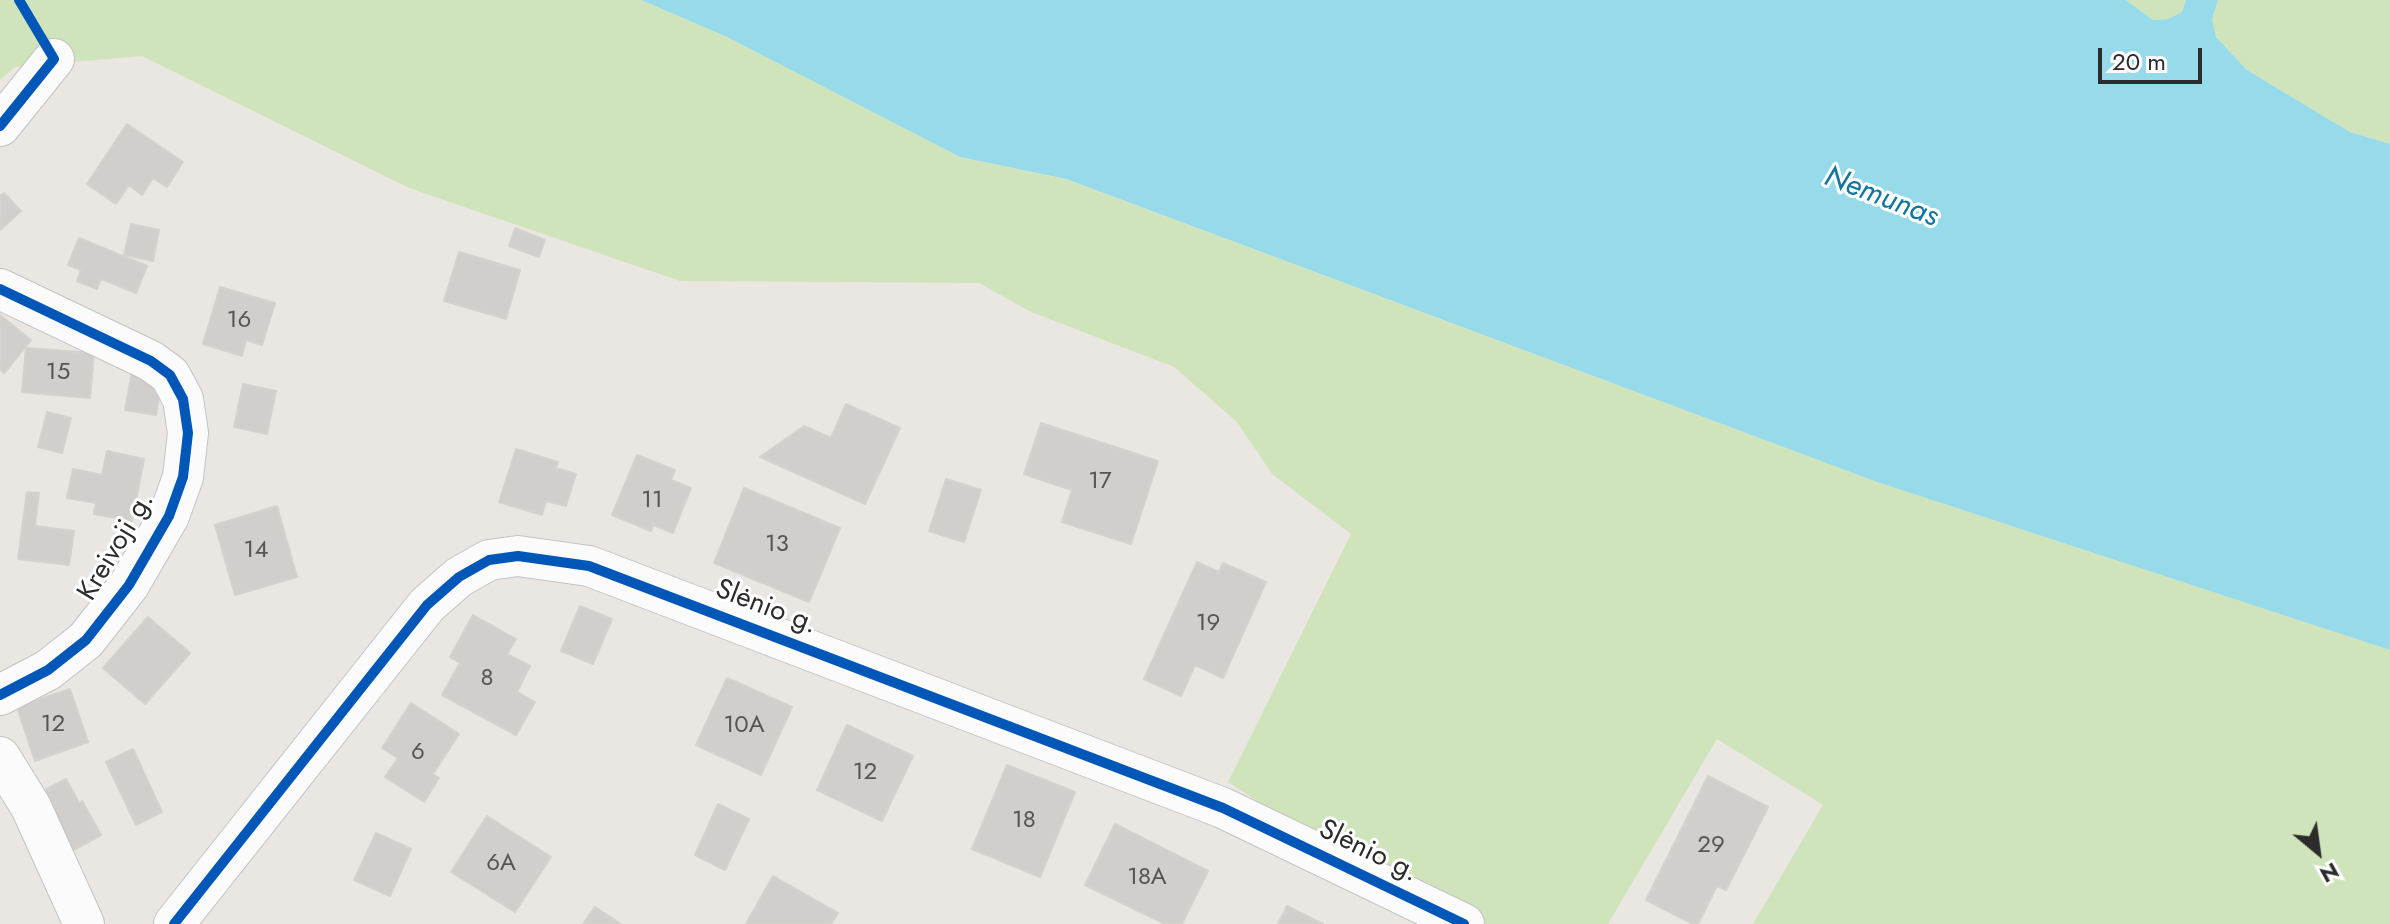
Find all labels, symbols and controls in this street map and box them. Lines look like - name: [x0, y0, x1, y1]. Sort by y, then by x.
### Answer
- scale bar: [2102, 32, 2206, 82]
- text: 20 m: [2112, 44, 2166, 79]
- water label: Nemunas: [1819, 160, 1943, 236]
- house number: 16: [227, 307, 251, 335]
- house number: 15: [46, 359, 70, 387]
- house number: 17: [1088, 468, 1112, 496]
- street label: Kreivoji g.: [71, 487, 163, 607]
- house number: 11: [641, 487, 663, 515]
- house number: 13: [765, 531, 789, 559]
- house number: 14: [244, 537, 268, 565]
- street label: Slėnio g.: [710, 573, 822, 643]
- house number: 19: [1196, 610, 1220, 638]
- house number: 8: [480, 665, 494, 693]
- house number: 12: [41, 711, 65, 739]
- house number: 10A: [723, 712, 765, 740]
- house number: 6: [411, 739, 425, 767]
- house number: 12: [853, 759, 877, 787]
- house number: 18: [1012, 807, 1036, 835]
- north arrow: [2278, 812, 2358, 892]
- street label: Slėnio g.: [1313, 814, 1423, 890]
- house number: 29: [1697, 832, 1725, 860]
- house number: 6A: [486, 850, 516, 878]
- text: N: [2314, 855, 2345, 891]
- house number: 18A: [1127, 864, 1167, 892]

